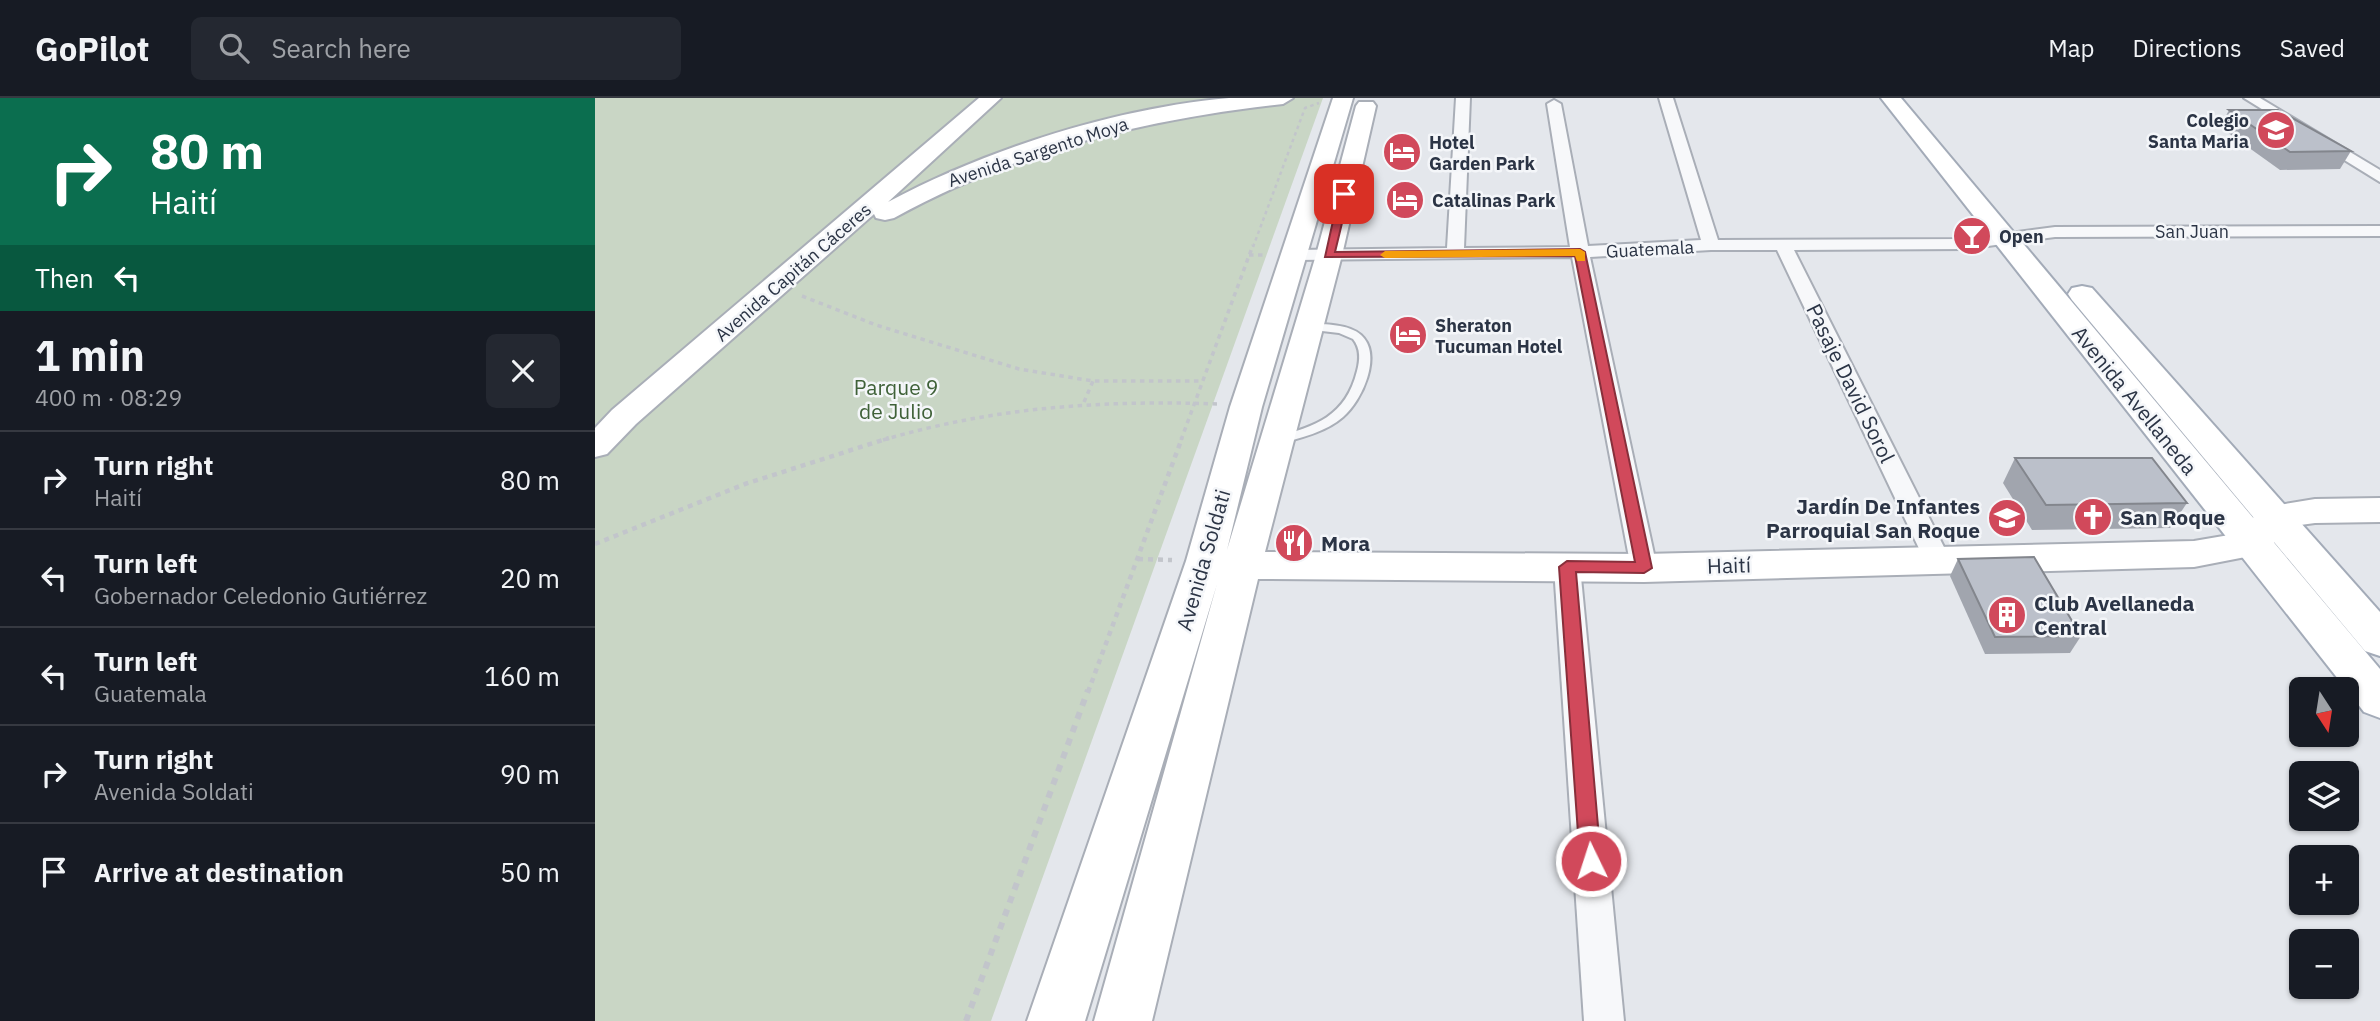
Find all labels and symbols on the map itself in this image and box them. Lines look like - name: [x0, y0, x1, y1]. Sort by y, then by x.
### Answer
- place label: Colegio Santa Maria: [2148, 109, 2249, 153]
- school or university icon: Colegio Santa Maria: [2255, 109, 2297, 151]
- street label: Avenida Sargento Moya: [945, 112, 1131, 192]
- hotel icon: Hotel Garden Park: [1381, 131, 1423, 173]
- place label: Hotel Garden Park: [1429, 131, 1535, 175]
- pin: [1314, 164, 1374, 224]
- hotel icon: Catalinas Park: [1384, 179, 1426, 221]
- place label: Catalinas Park: [1432, 189, 1556, 212]
- street label: Avenida Capitán Cáceres: [710, 198, 876, 346]
- bar icon: Open: [1951, 215, 1993, 257]
- street label: San Juan: [2155, 220, 2229, 243]
- place label: Open: [1999, 225, 2044, 248]
- street label: Guatemala: [1605, 235, 1695, 263]
- street label: Pasaje David Sorol: [1800, 299, 1902, 467]
- hotel icon: Sheraton Tucuman Hotel: [1387, 314, 1429, 356]
- place label: Sheraton Tucuman Hotel: [1435, 314, 1563, 358]
- street label: Avenida Avellaneda: [2066, 320, 2204, 480]
- park label: Parque 9 de Julio: [854, 373, 938, 425]
- street label: Avenida Soldati: [1169, 486, 1237, 634]
- place label: Jardín De Infantes Parroquial San Roque: [1766, 492, 1980, 544]
- church icon: San Roque: [2072, 496, 2114, 538]
- school or university icon: Jardín De Infantes Parroquial San Roque: [1986, 497, 2028, 539]
- place label: San Roque: [2120, 503, 2225, 531]
- restaurant icon: Mora: [1273, 522, 1315, 564]
- place label: Mora: [1321, 529, 1370, 557]
- street label: Haití: [1707, 550, 1751, 580]
- place label: Club Avellaneda Central: [2034, 589, 2195, 641]
- building icon: Club Avellaneda Central: [1986, 594, 2028, 636]
- north arrow: [2289, 677, 2359, 747]
- position arrow: [1554, 824, 1628, 898]

